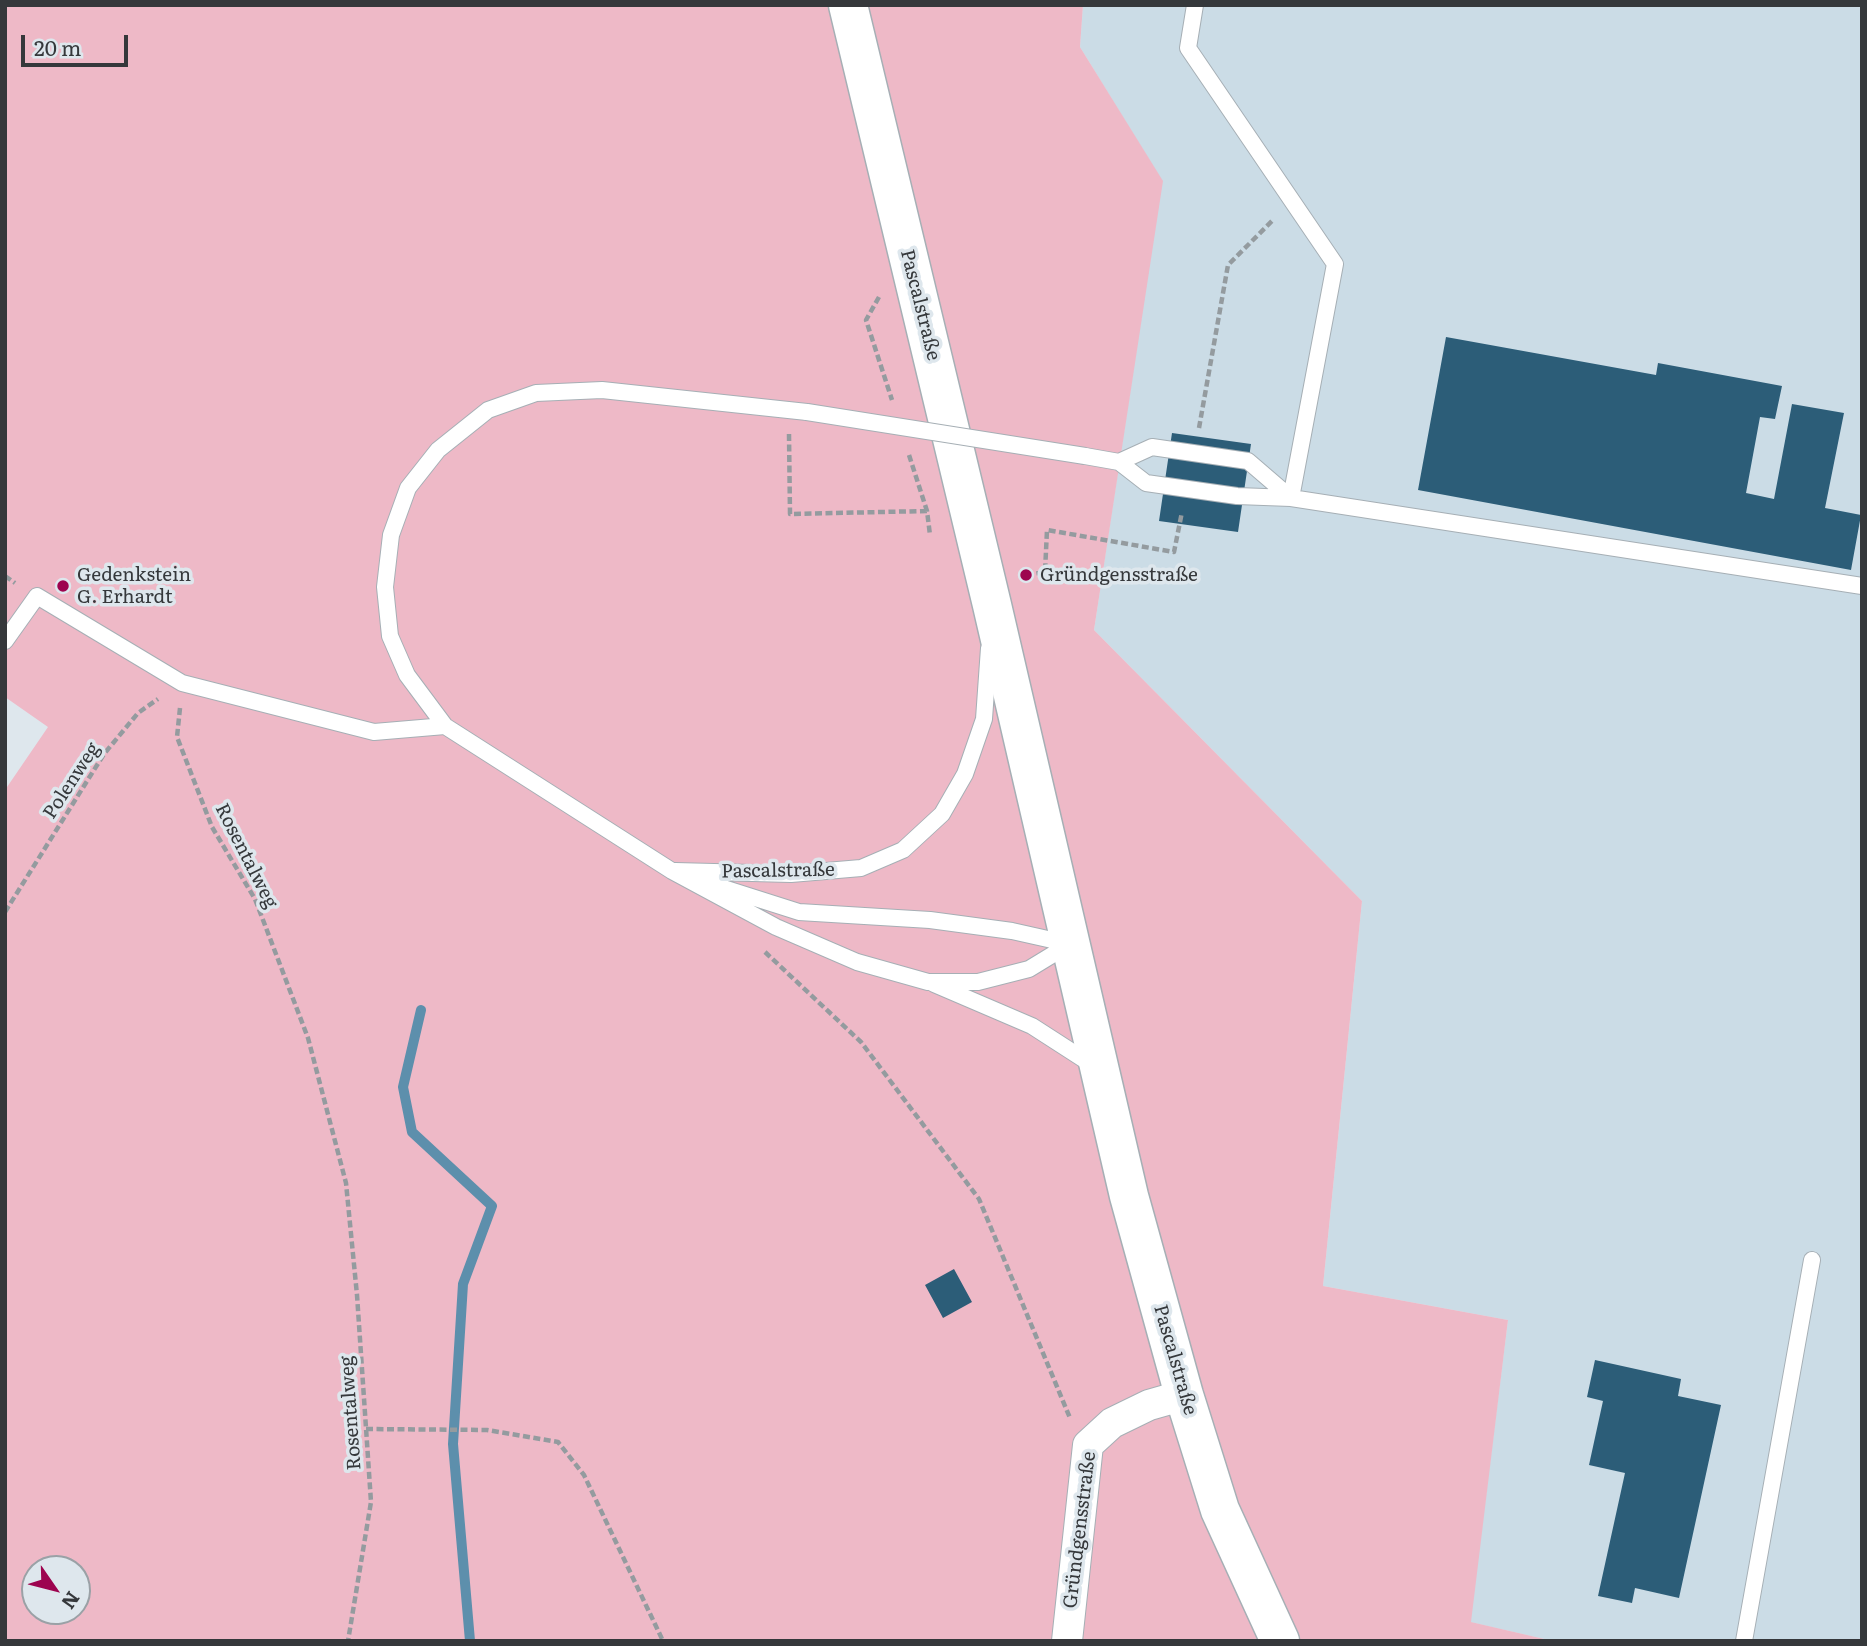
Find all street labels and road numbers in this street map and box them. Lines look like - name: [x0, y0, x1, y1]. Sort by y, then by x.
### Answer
- street label: Pascalstraße: [895, 247, 945, 363]
- street label: Polenweg: [39, 739, 105, 823]
- street label: Rosentalweg: [210, 800, 282, 912]
- street label: Pascalstraße: [721, 859, 835, 883]
- street label: Pascalstraße: [1148, 1302, 1202, 1418]
- street label: Rosentalweg: [336, 1355, 366, 1471]
- street label: Gründgensstraße: [1059, 1450, 1101, 1610]

